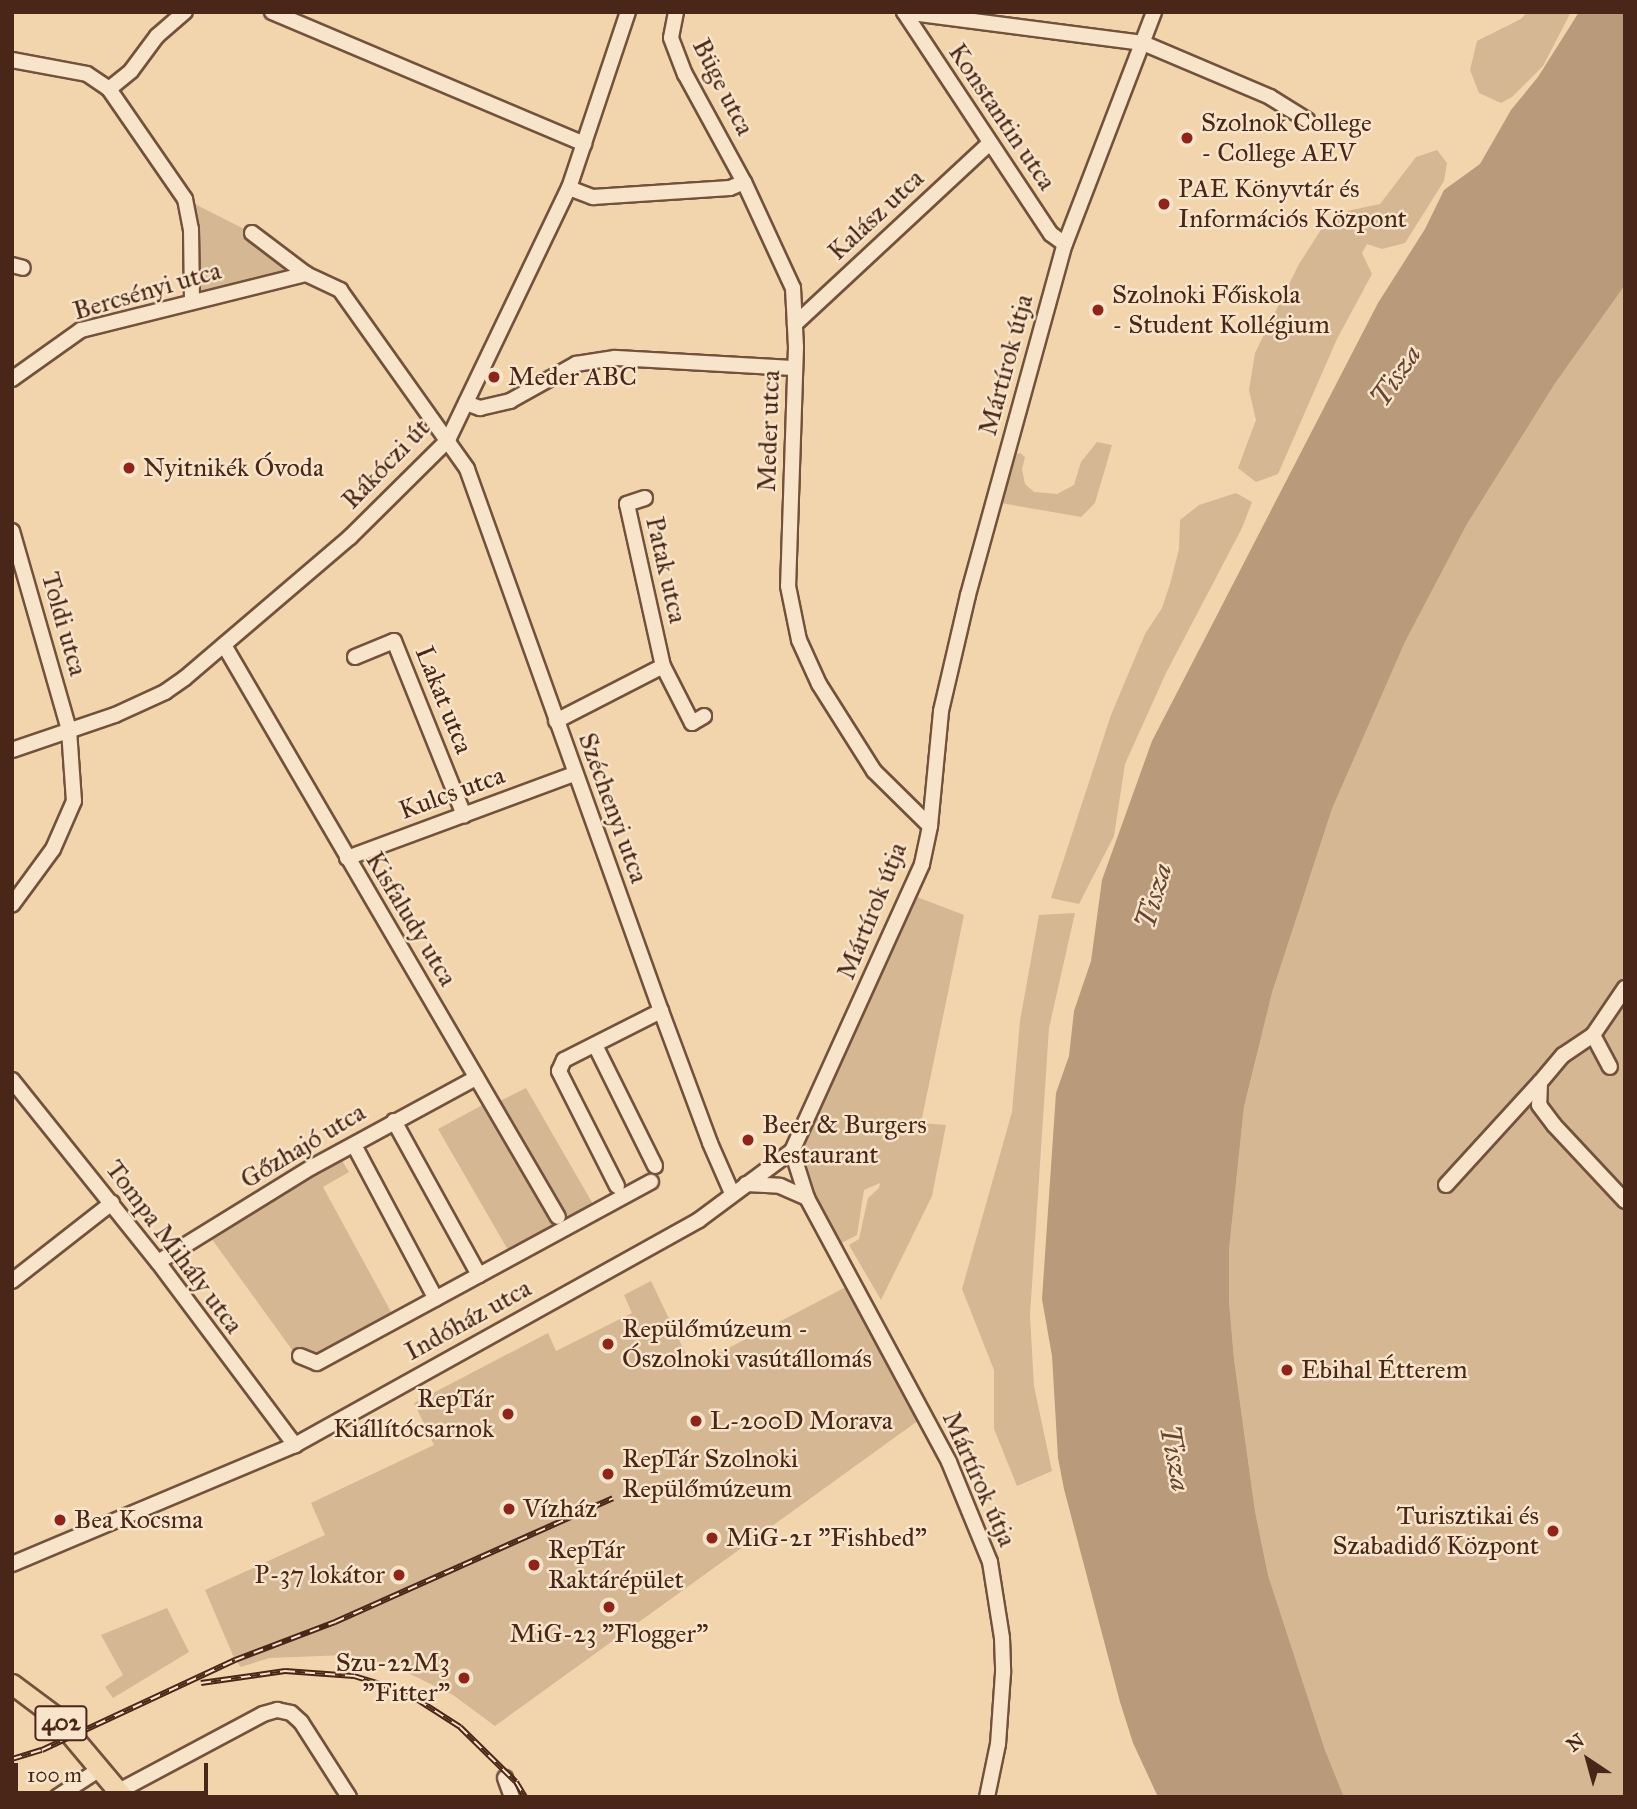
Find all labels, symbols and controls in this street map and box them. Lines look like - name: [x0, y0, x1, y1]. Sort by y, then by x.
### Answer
- street label: Büge utca: [685, 33, 761, 141]
- street label: Konstantin utca: [942, 38, 1062, 196]
- place label: Szolnok College - College AEV: [1201, 107, 1372, 168]
- marker: Szolnok College - College AEV: [1179, 130, 1195, 146]
- street label: Kalász utca: [822, 163, 930, 267]
- place label: PAE Könyvtár és Információs Központ: [1178, 173, 1407, 234]
- marker: PAE Könyvtár és Információs Központ: [1156, 196, 1172, 212]
- street label: Bercsényi utca: [69, 255, 225, 327]
- place label: Szolnoki Főiskola - Student Kollégium: [1112, 279, 1330, 340]
- street label: Mártírok útja: [972, 291, 1040, 439]
- marker: Szolnoki Főiskola - Student Kollégium: [1090, 302, 1106, 318]
- water label: Tisza: [1363, 339, 1429, 413]
- place label: Meder ABC: [508, 361, 637, 393]
- marker: Meder ABC: [486, 369, 502, 385]
- street label: Meder utca: [751, 370, 787, 492]
- street label: Rákóczi út: [335, 412, 437, 516]
- place label: Nyitnikék Óvoda: [143, 452, 324, 484]
- marker: Nyitnikék Óvoda: [121, 460, 137, 476]
- street label: Patak utca: [639, 514, 693, 626]
- street label: Toldi utca: [34, 568, 94, 680]
- street label: Lakat utca: [408, 642, 480, 758]
- street label: Széchenyi utca: [571, 729, 655, 887]
- street label: Kulcs utca: [395, 760, 509, 826]
- street label: Mártírok útja: [830, 838, 914, 984]
- street label: Kisfaludy utca: [359, 846, 463, 992]
- water label: Tisza: [1129, 859, 1179, 933]
- street label: Gőzhajó utca: [235, 1097, 371, 1195]
- place label: Beer & Burgers Restaurant: [762, 1109, 927, 1170]
- marker: Beer & Burgers Restaurant: [740, 1132, 756, 1148]
- street label: Tompa Mihály utca: [99, 1154, 249, 1340]
- street label: Indóház utca: [399, 1273, 537, 1367]
- place label: Repülőmúzeum - Ószolnoki vasútállomás: [622, 1313, 872, 1374]
- marker: Repülőmúzeum - Ószolnoki vasútállomás: [600, 1336, 616, 1352]
- place label: Ebihal Étterem: [1301, 1354, 1467, 1386]
- marker: Ebihal Étterem: [1279, 1362, 1295, 1378]
- place label: RepTár Kiállítócsarnok: [333, 1383, 494, 1444]
- place label: L-200D Morava: [710, 1405, 893, 1437]
- marker: RepTár Kiállítócsarnok: [500, 1406, 516, 1422]
- street label: Mártírok útja: [935, 1407, 1023, 1551]
- marker: L-200D Morava: [688, 1413, 704, 1429]
- water label: Tisza: [1152, 1422, 1198, 1494]
- place label: RepTár Szolnoki Repülőmúzeum: [622, 1443, 798, 1504]
- marker: RepTár Szolnoki Repülőmúzeum: [600, 1466, 616, 1482]
- place label: Vízház: [523, 1493, 597, 1525]
- place label: Turisztikai és Szabadidő Központ: [1333, 1500, 1539, 1562]
- marker: Vízház: [501, 1501, 517, 1517]
- place label: Bea Kocsma: [74, 1504, 203, 1536]
- marker: Bea Kocsma: [52, 1512, 68, 1528]
- place label: MiG-21 "Fishbed": [726, 1522, 927, 1554]
- marker: Turisztikai és Szabadidő Központ: [1545, 1523, 1561, 1539]
- marker: MiG-21 "Fishbed": [704, 1530, 720, 1546]
- place label: RepTár Raktárépület: [548, 1534, 684, 1596]
- marker: RepTár Raktárépület: [526, 1557, 542, 1573]
- place label: P-37 lokátor: [254, 1559, 385, 1591]
- marker: P-37 lokátor: [391, 1567, 407, 1583]
- marker: MiG-23 "Flogger": [601, 1599, 617, 1615]
- place label: MiG-23 "Flogger": [510, 1618, 708, 1650]
- place label: Szu-22M3 "Fitter": [336, 1647, 450, 1708]
- marker: Szu-22M3 "Fitter": [456, 1670, 472, 1686]
- road number: 402: [33, 1702, 89, 1744]
- north arrow: [1553, 1725, 1623, 1795]
- text: N: [1562, 1729, 1589, 1757]
- scale bar: [18, 1750, 212, 1794]
- text: 100 m: [27, 1762, 82, 1788]

